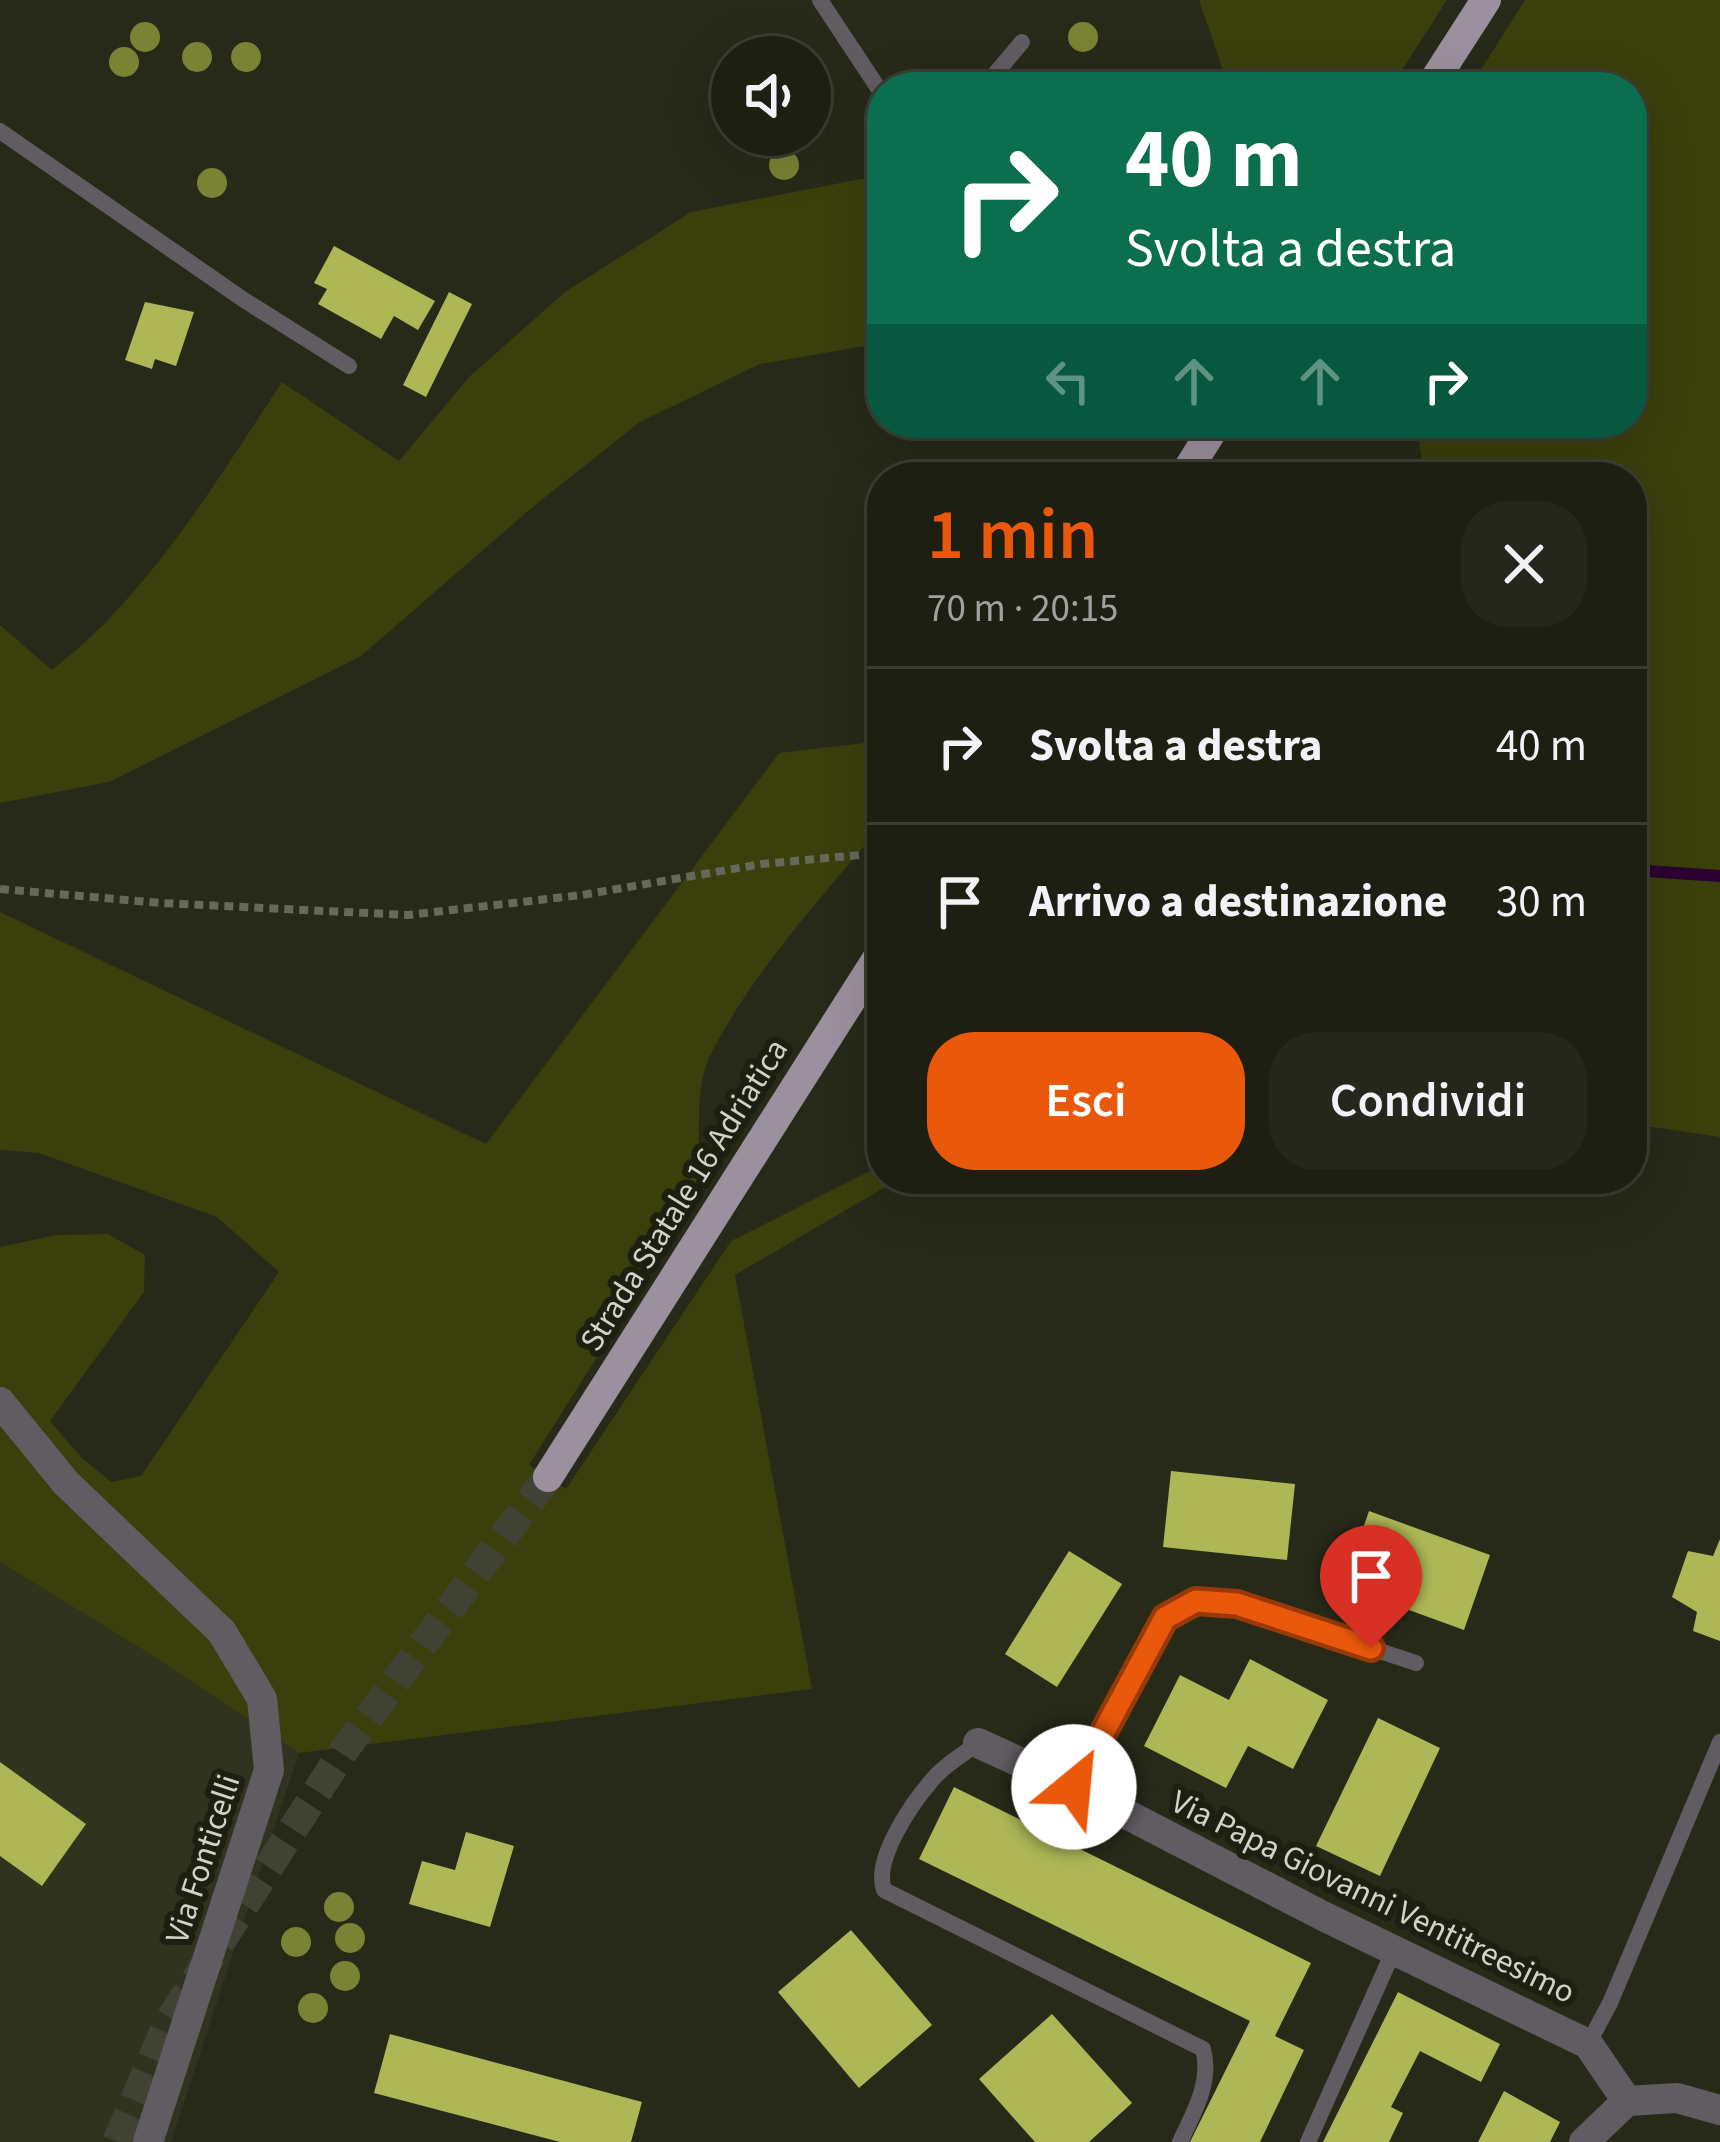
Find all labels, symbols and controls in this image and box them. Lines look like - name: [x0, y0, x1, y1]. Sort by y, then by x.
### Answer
- map controls: [711, 36, 831, 156]
- button: sound: [711, 36, 831, 156]
- text: 40 m: [1125, 100, 1303, 220]
- icon: right: [927, 120, 1083, 276]
- text: Svolta a destra: [1125, 211, 1456, 288]
- icon: left: [1035, 348, 1101, 414]
- icon: ahead: [1161, 348, 1227, 414]
- icon: ahead: [1287, 348, 1353, 414]
- icon: right: [1413, 348, 1479, 414]
- text: 1 min: [927, 484, 1098, 587]
- button: close: [1461, 501, 1587, 627]
- text: 70 m · 20:15: [927, 581, 1118, 637]
- icon: right: [927, 713, 993, 779]
- text: Svolta a destra: [1029, 714, 1323, 778]
- text: 40 m: [1496, 714, 1587, 778]
- icon: arrive: [927, 869, 993, 935]
- text: Arrivo a destinazione: [1029, 870, 1447, 934]
- text: 30 m: [1496, 870, 1587, 934]
- street label: Strada Statale 16 Adriatica: [568, 1030, 800, 1360]
- button: Esci: [927, 1032, 1245, 1170]
- button: Condividi: [1269, 1032, 1587, 1170]
- pin: [1320, 1525, 1422, 1648]
- icon: arrive: [1338, 1543, 1404, 1609]
- position arrow: [1011, 1724, 1137, 1850]
- street label: Via Fonticelli: [154, 1768, 252, 1950]
- street label: Via Papa Giovanni Ventitreesimo: [1163, 1779, 1583, 2015]

